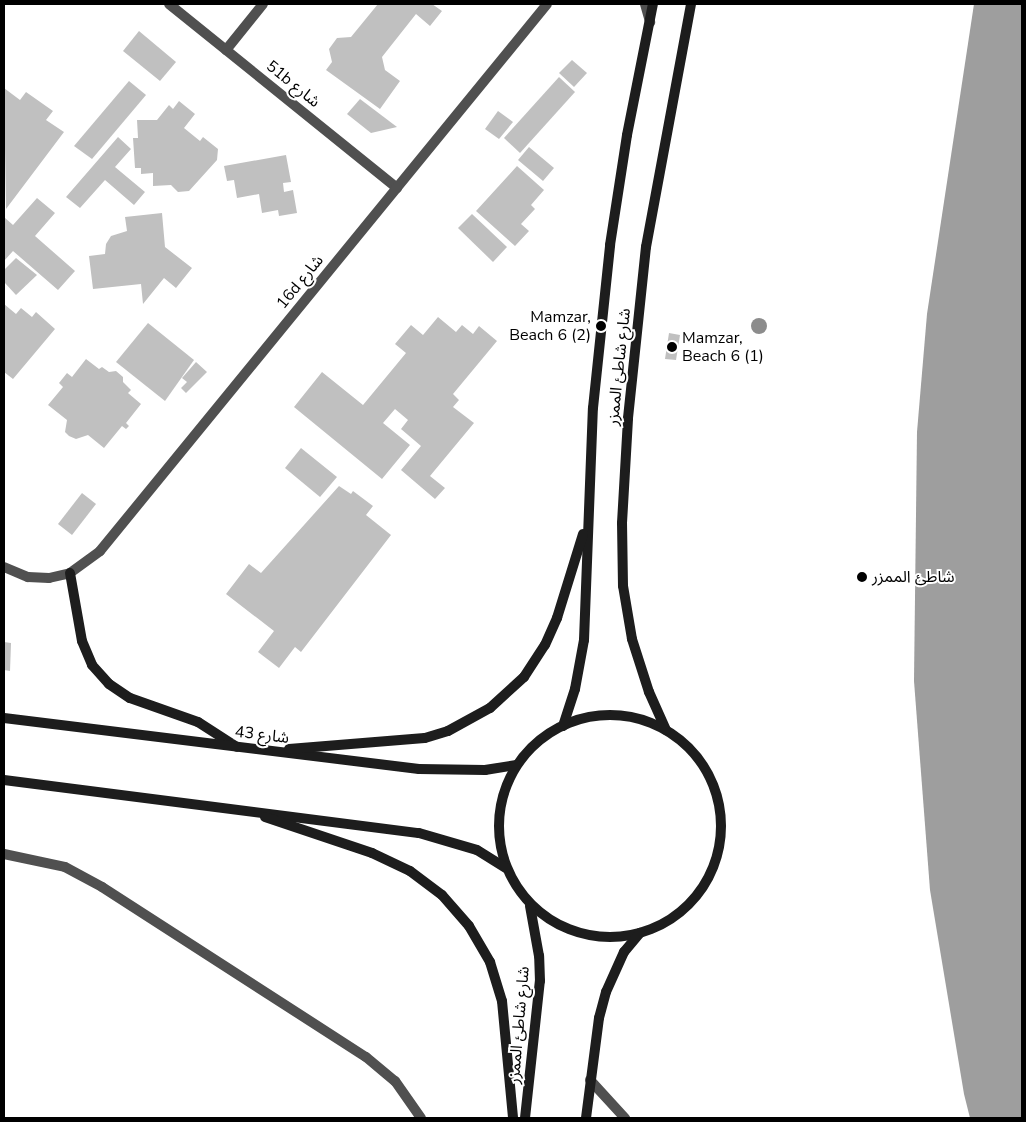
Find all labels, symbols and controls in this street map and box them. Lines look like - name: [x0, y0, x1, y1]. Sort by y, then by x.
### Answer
- street label: 51b شارع: [262, 56, 324, 112]
- street label: 16d شارع: [272, 251, 328, 313]
- place label: Mamzar, Beach 6 (2): [509, 307, 591, 345]
- street label: شارع شاطئ الممزر: [603, 307, 635, 427]
- marker: Mamzar, Beach 6 (2): [595, 320, 607, 332]
- place label: Mamzar, Beach 6 (1): [682, 328, 764, 366]
- marker: Mamzar, Beach 6 (1): [666, 341, 678, 353]
- place label: شاطئ الممزر: [872, 567, 955, 587]
- marker: شاطئ الممزر: [856, 571, 868, 583]
- street label: شارع 43: [234, 722, 290, 748]
- street label: شارع شاطئ الممزر: [504, 965, 534, 1085]

